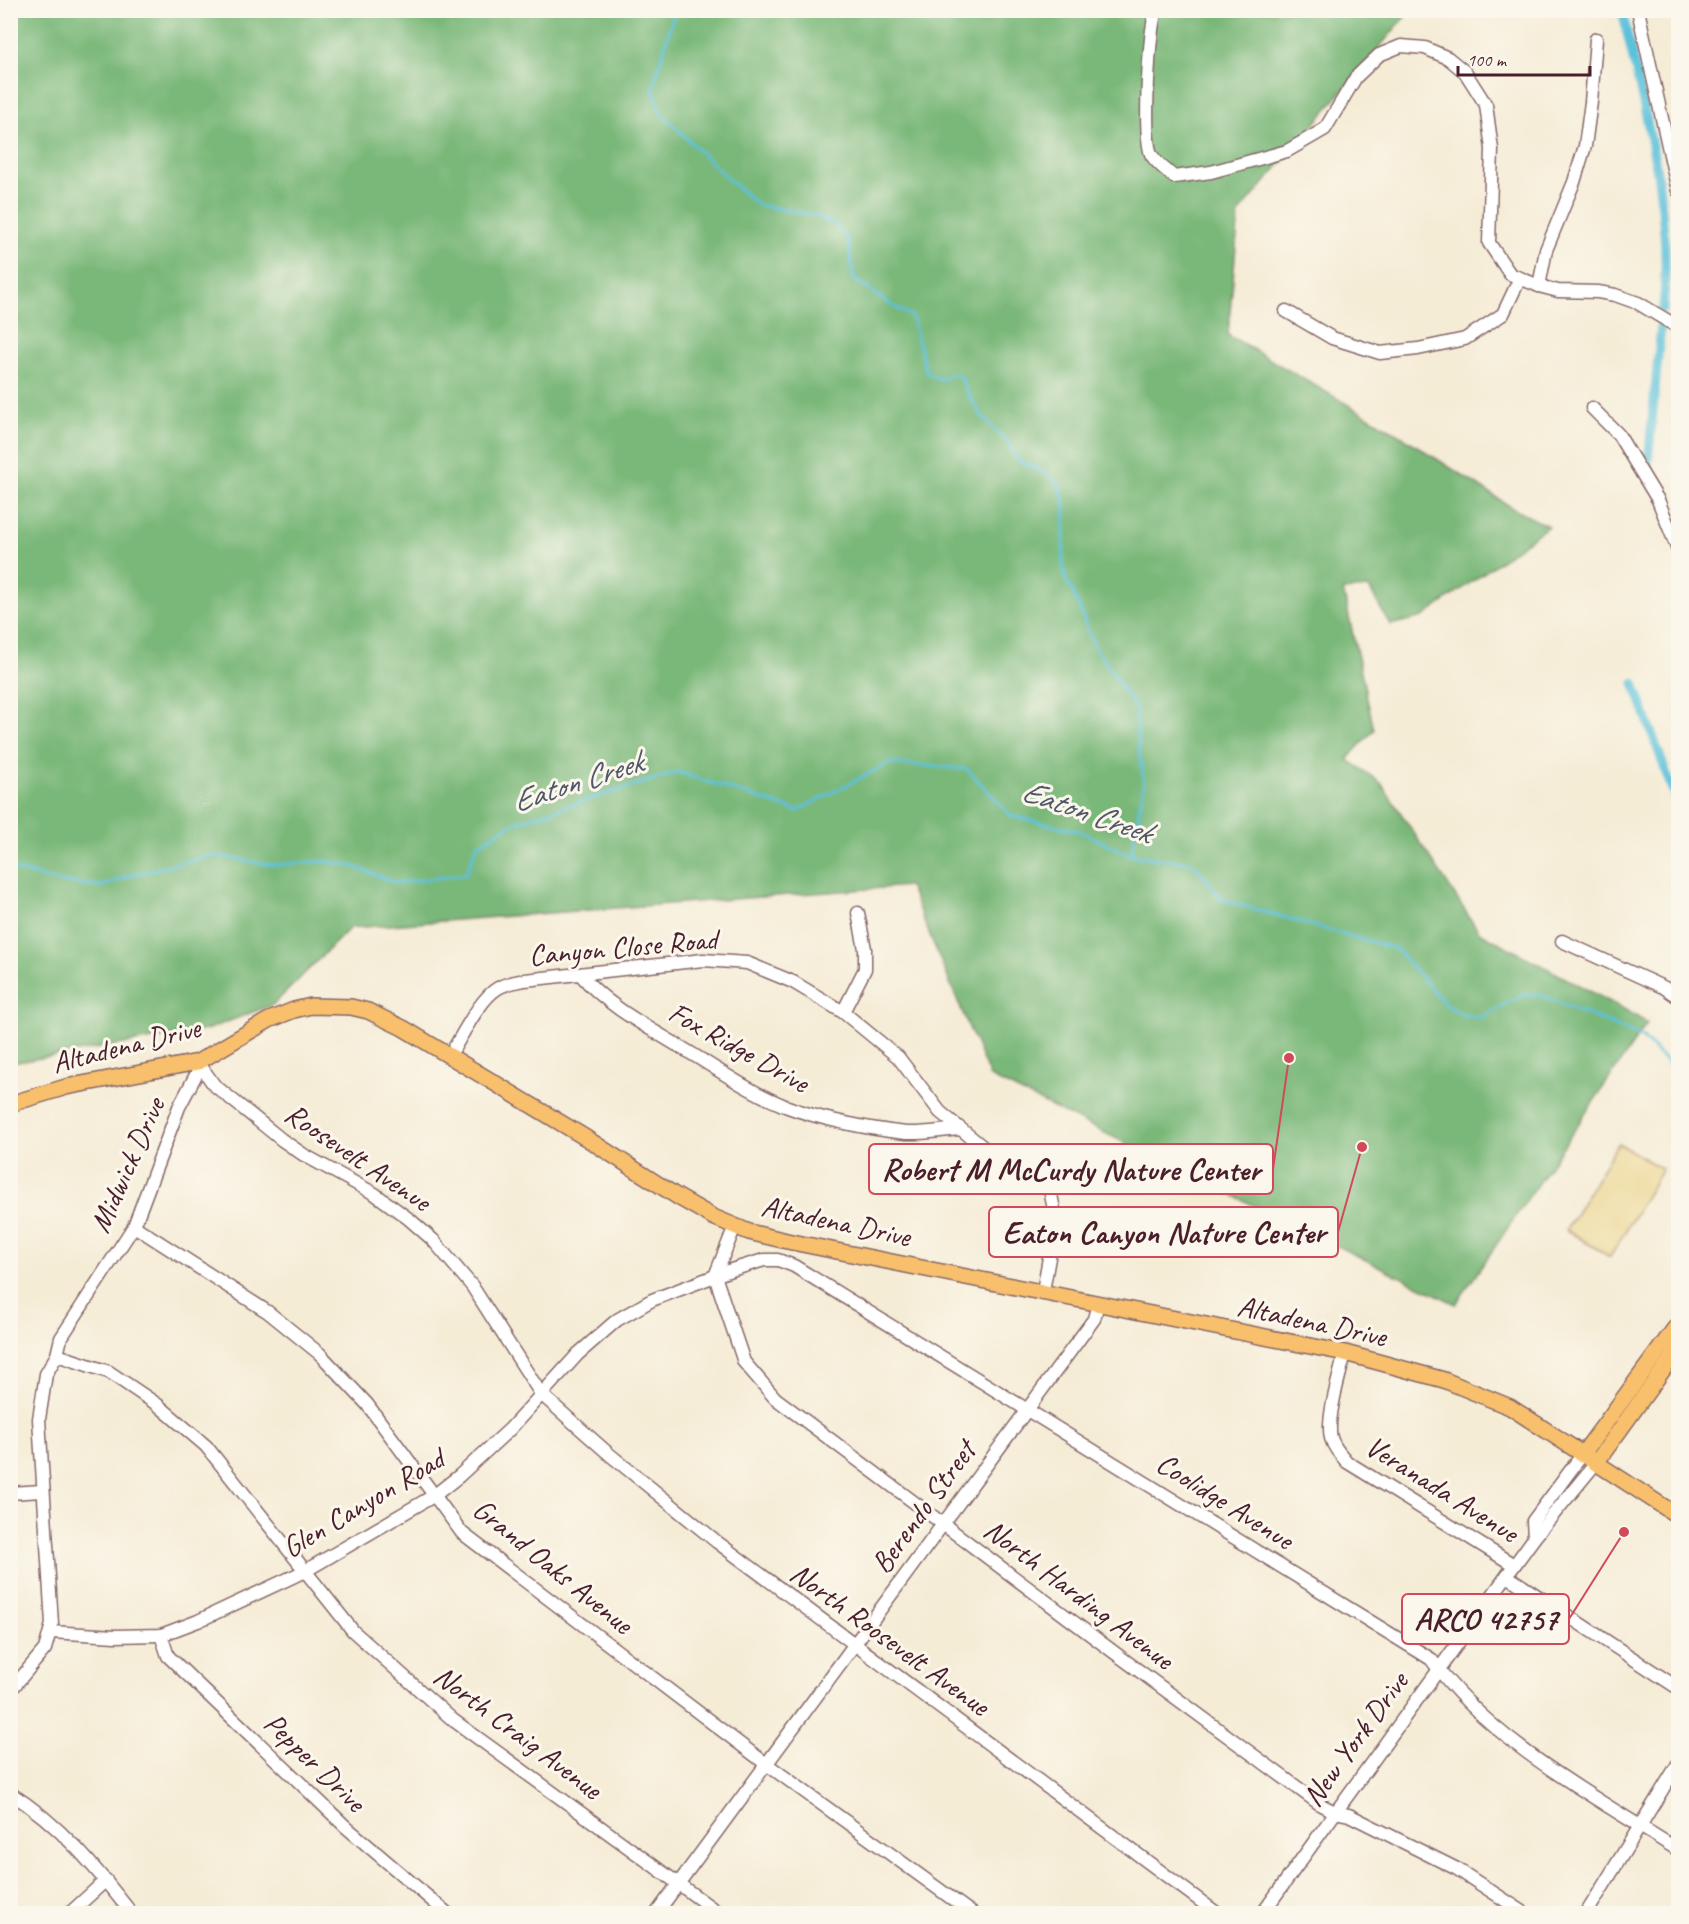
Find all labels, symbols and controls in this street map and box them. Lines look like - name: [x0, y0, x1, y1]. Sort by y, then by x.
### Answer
- scale bar: [1458, 39, 1590, 77]
- text: 100 m: [1467, 49, 1508, 71]
- water label: Eaton Creek: [507, 740, 652, 822]
- water label: Eaton Creek: [1017, 770, 1162, 854]
- street label: Canyon Close Road: [527, 919, 723, 974]
- street label: Fox Ridge Drive: [662, 993, 818, 1102]
- street label: Altadena Drive: [48, 1008, 206, 1082]
- street label: Midwick Drive: [81, 1090, 174, 1238]
- street label: Roosevelt Avenue: [278, 1094, 440, 1221]
- callout: Robert M McCurdy Nature Center: [869, 1144, 1273, 1194]
- text: Robert M McCurdy Nature Center: [882, 1149, 1264, 1190]
- street label: Altadena Drive: [758, 1187, 916, 1256]
- callout: Eaton Canyon Nature Center: [989, 1207, 1338, 1257]
- text: Eaton Canyon Nature Center: [1002, 1212, 1329, 1253]
- street label: Altadena Drive: [1234, 1287, 1392, 1356]
- street label: Veranada Avenue: [1358, 1427, 1527, 1552]
- street label: Berendo Street: [862, 1430, 986, 1581]
- street label: Glen Canyon Road: [275, 1438, 455, 1566]
- street label: Coolidge Avenue: [1149, 1444, 1302, 1559]
- street label: Grand Oaks Avenue: [465, 1490, 642, 1644]
- street label: North Harding Avenue: [977, 1510, 1183, 1679]
- street label: North Roosevelt Avenue: [783, 1554, 999, 1725]
- callout: ARCO 42757: [1402, 1594, 1569, 1644]
- text: ARCO 42757: [1414, 1599, 1561, 1640]
- street label: North Craig Avenue: [426, 1656, 611, 1809]
- street label: New York Drive: [1293, 1662, 1418, 1814]
- street label: Pepper Drive: [256, 1704, 376, 1821]

